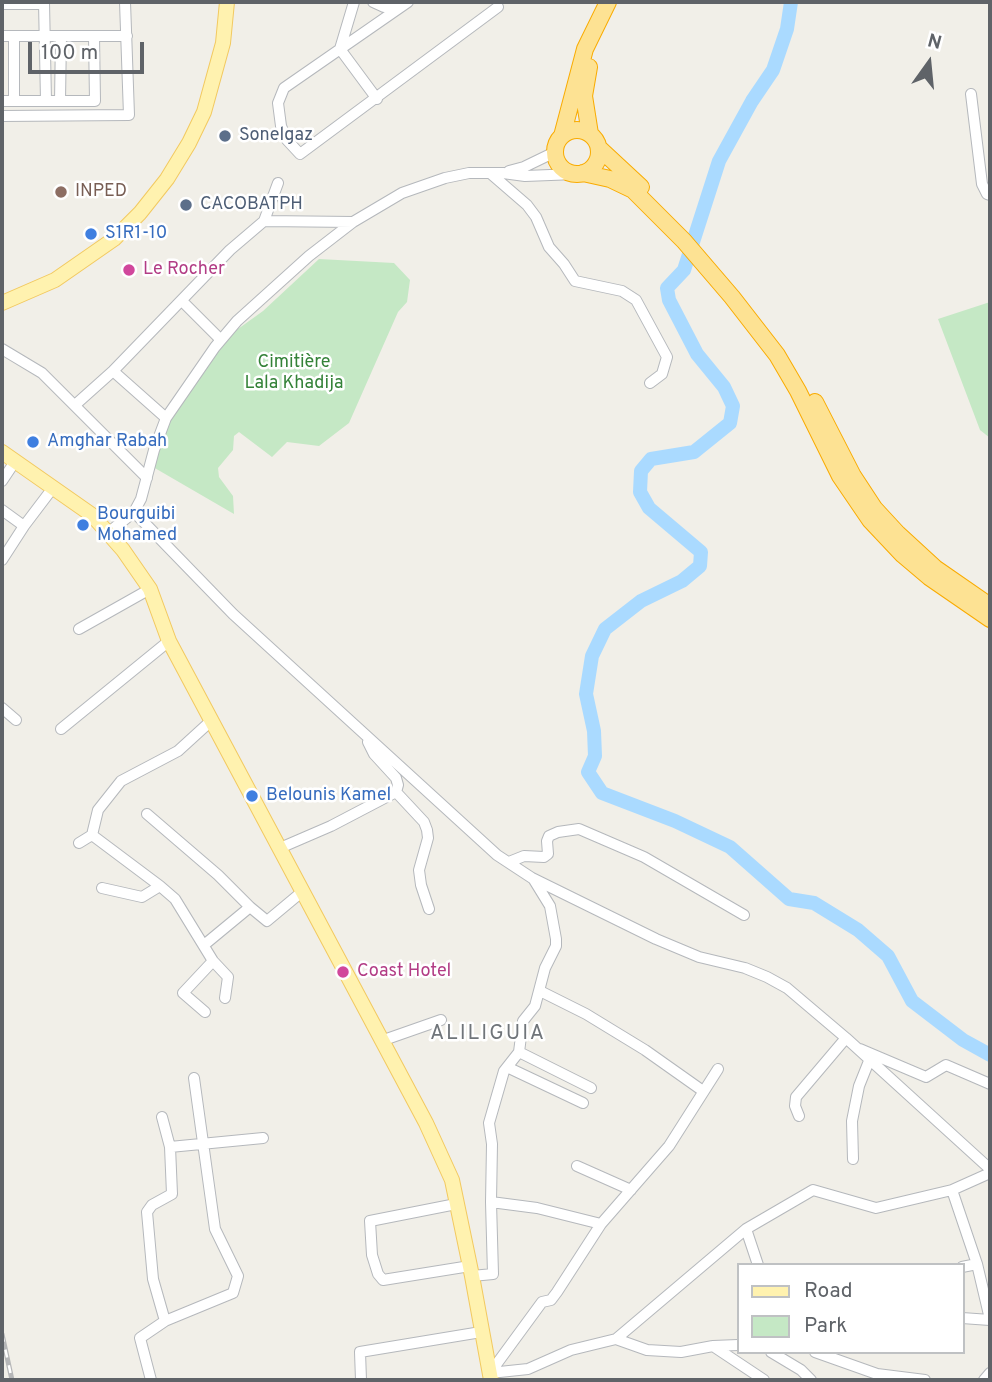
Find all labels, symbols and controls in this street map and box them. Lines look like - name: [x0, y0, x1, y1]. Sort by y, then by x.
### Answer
- scale bar: [32, 28, 147, 72]
- north arrow: [894, 28, 964, 98]
- text: N: [925, 29, 944, 56]
- text: 100 m: [41, 40, 98, 67]
- place label: Sonelgaz: [239, 125, 313, 147]
- marker: Sonelgaz: [217, 128, 233, 144]
- place label: INPED: [75, 181, 127, 203]
- marker: INPED: [53, 184, 69, 200]
- place label: CACOBATPH: [200, 194, 303, 216]
- marker: CACOBATPH: [178, 197, 194, 213]
- place label: S1R1-10: [105, 223, 167, 245]
- marker: S1R1-10: [83, 226, 99, 242]
- place label: Le Rocher: [143, 259, 225, 281]
- marker: Le Rocher: [121, 262, 137, 278]
- park label: Cimitière Lala Khadija: [244, 352, 344, 394]
- place label: Amghar Rabah: [47, 431, 167, 453]
- marker: Amghar Rabah: [25, 434, 41, 450]
- place label: Bourguibi Mohamed: [97, 504, 177, 546]
- marker: Bourguibi Mohamed: [75, 517, 91, 533]
- place label: Belounis Kamel: [266, 785, 391, 807]
- marker: Belounis Kamel: [244, 788, 260, 804]
- place label: Coast Hotel: [357, 961, 451, 983]
- marker: Coast Hotel: [335, 964, 351, 980]
- district label: ALILIGUIA: [431, 1022, 545, 1048]
- legend: [736, 1263, 964, 1354]
- text: Road: [804, 1278, 853, 1305]
- text: Park: [804, 1313, 847, 1340]

